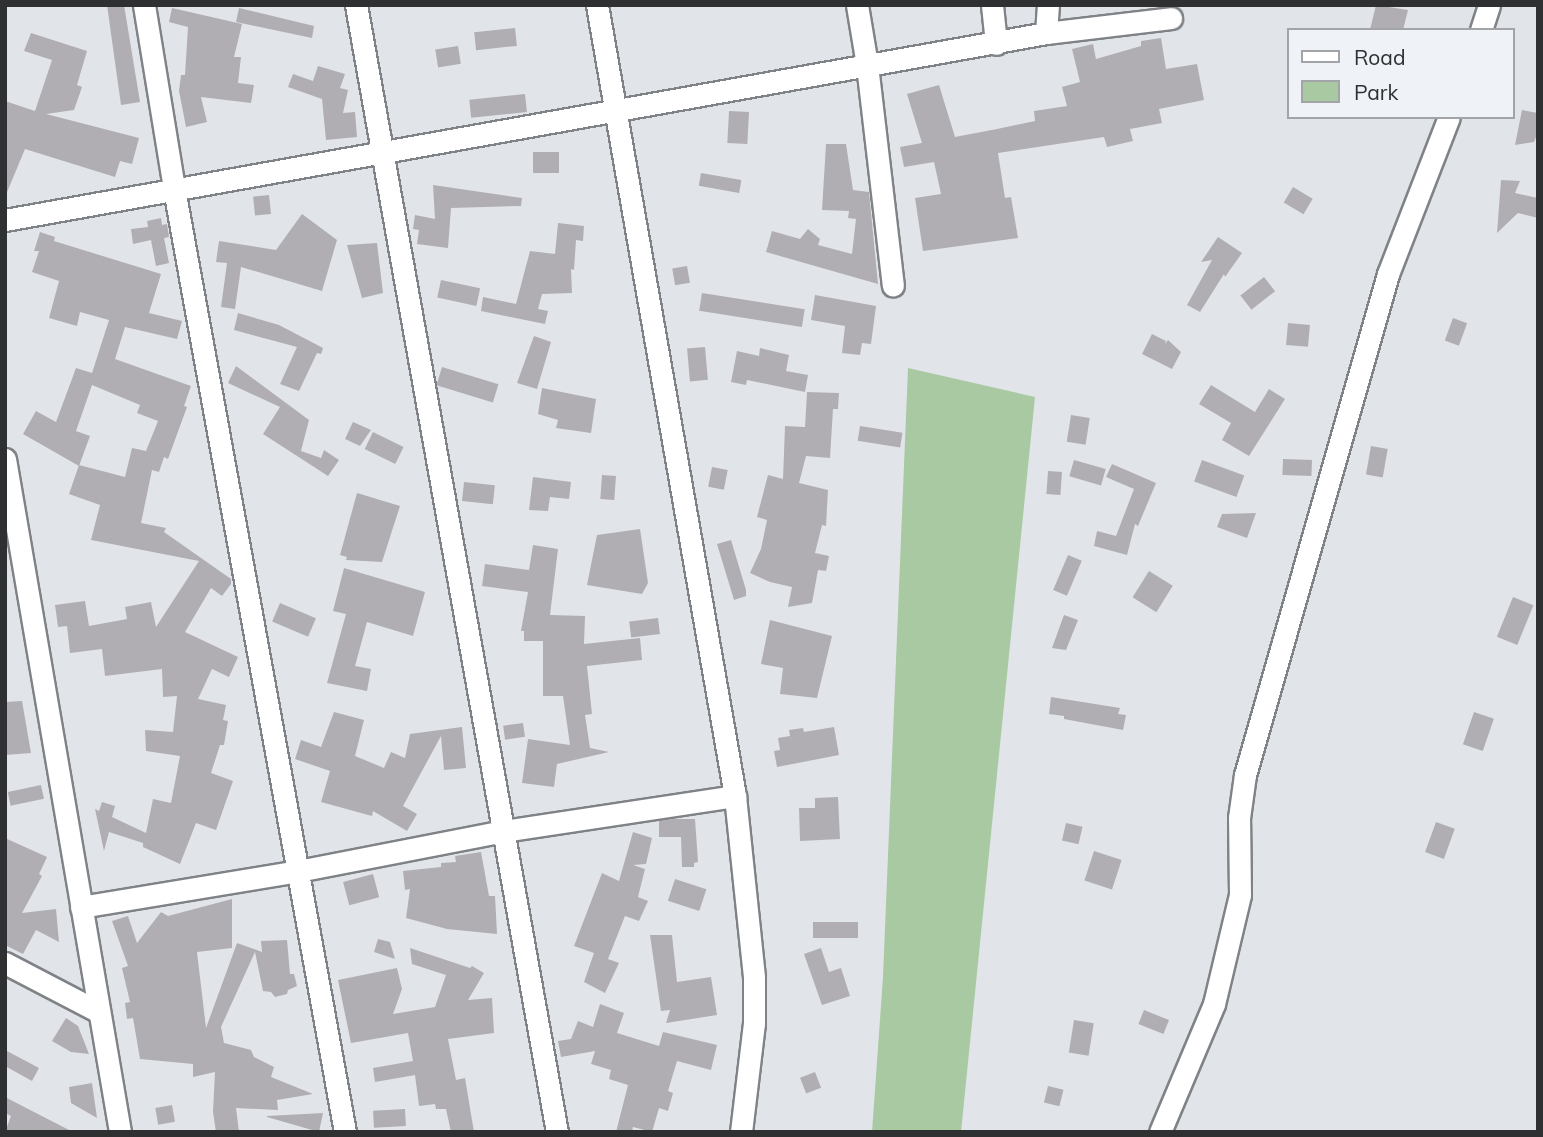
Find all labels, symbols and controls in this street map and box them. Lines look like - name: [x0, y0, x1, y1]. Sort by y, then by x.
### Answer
- legend: [1288, 28, 1515, 119]
- text: Road: [1354, 44, 1405, 70]
- text: Park: [1354, 79, 1398, 105]

